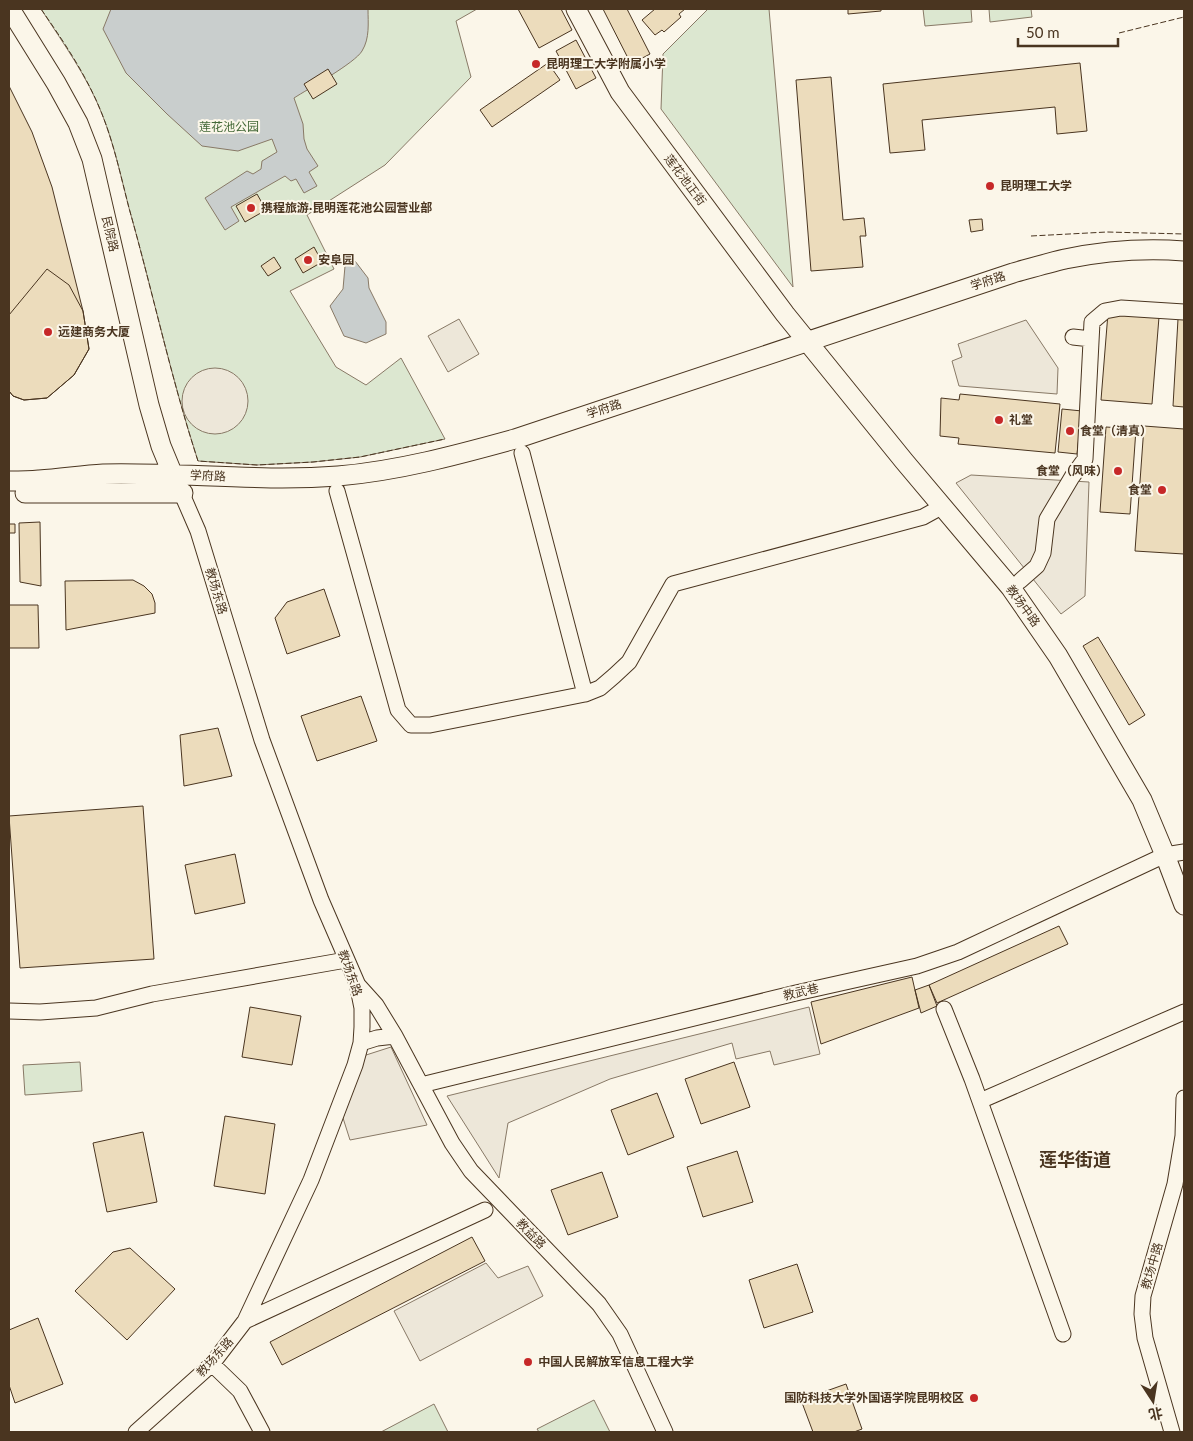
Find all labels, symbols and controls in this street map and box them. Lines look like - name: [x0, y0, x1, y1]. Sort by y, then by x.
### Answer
- scale bar: [1018, 15, 1118, 47]
- text: 50 m: [1026, 23, 1060, 41]
- place label: 昆明理工大学附属小学: [546, 56, 666, 71]
- marker: 昆明理工大学附属小学: [530, 58, 542, 70]
- park label: 莲花池公园: [199, 119, 259, 134]
- street label: 莲花池正街: [661, 151, 709, 208]
- place label: 昆明理工大学: [1000, 178, 1072, 193]
- marker: 昆明理工大学: [984, 180, 996, 192]
- place label: 携程旅游·昆明莲花池公园营业部: [261, 200, 432, 215]
- marker: 携程旅游·昆明莲花池公园营业部: [245, 202, 257, 214]
- street label: 民院路: [99, 215, 122, 253]
- place label: 安阜园: [318, 252, 354, 267]
- marker: 安阜园: [302, 254, 314, 266]
- street label: 学府路: [968, 268, 1007, 293]
- place label: 远建商务大厦: [58, 324, 130, 339]
- marker: 远建商务大厦: [42, 326, 54, 338]
- street label: 学府路: [584, 396, 623, 421]
- place label: 礼堂: [1009, 412, 1033, 427]
- marker: 礼堂: [993, 414, 1005, 426]
- place label: 食堂（清真）: [1080, 423, 1152, 438]
- marker: 食堂（清真）: [1064, 425, 1076, 437]
- place label: 食堂（风味）: [1036, 463, 1108, 478]
- marker: 食堂（风味）: [1112, 465, 1124, 477]
- street label: 学府路: [190, 467, 226, 484]
- place label: 食堂: [1128, 482, 1152, 497]
- marker: 食堂: [1156, 484, 1168, 496]
- street label: 教场东路: [202, 566, 231, 616]
- street label: 教场中路: [1003, 582, 1044, 630]
- street label: 教场东路: [335, 948, 366, 998]
- street label: 教武巷: [782, 980, 820, 1003]
- district label: 莲华街道: [1039, 1148, 1111, 1170]
- street label: 教益路: [513, 1215, 549, 1252]
- street label: 教场中路: [1138, 1241, 1165, 1291]
- street label: 教场东路: [193, 1334, 236, 1380]
- place label: 中国人民解放军信息工程大学: [538, 1354, 694, 1369]
- marker: 中国人民解放军信息工程大学: [522, 1356, 534, 1368]
- north arrow: [1128, 1376, 1178, 1426]
- place label: 国防科技大学外国语学院昆明校区: [784, 1390, 964, 1405]
- marker: 国防科技大学外国语学院昆明校区: [968, 1392, 980, 1404]
- text: 北: [1147, 1404, 1164, 1424]

